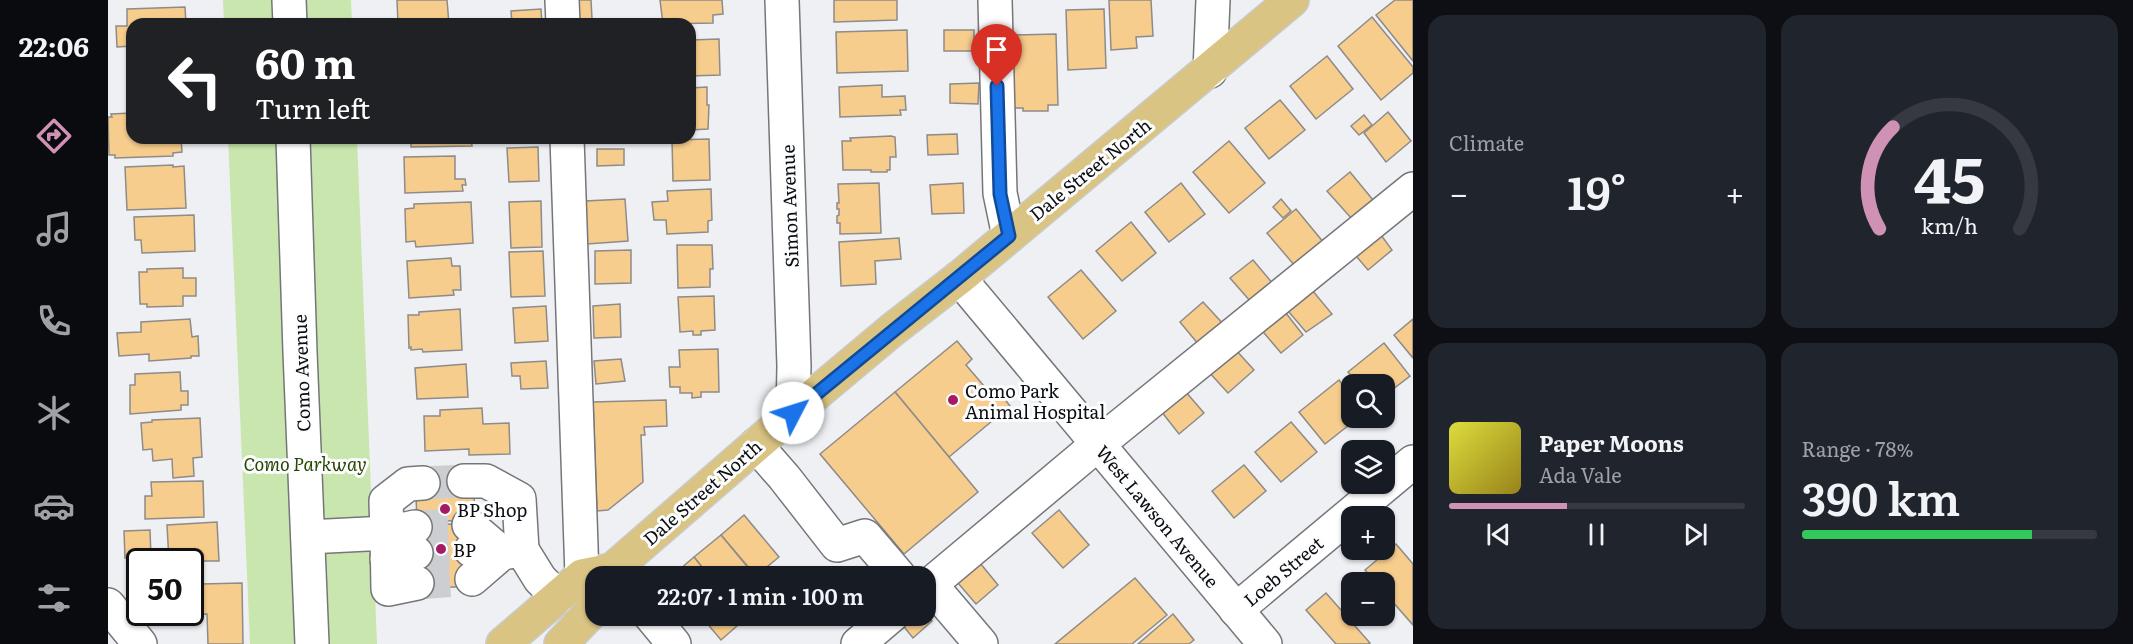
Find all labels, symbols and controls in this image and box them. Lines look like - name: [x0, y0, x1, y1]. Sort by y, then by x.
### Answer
- pin: [971, 24, 1022, 86]
- text: 22:06: [19, 25, 89, 65]
- text: 60 m: [255, 30, 356, 92]
- icon: arrive: [980, 33, 1013, 66]
- icon: left: [156, 42, 234, 120]
- text: Turn left: [255, 87, 370, 127]
- street label: Dale Street North: [1023, 111, 1157, 227]
- icon: directions: [33, 115, 75, 157]
- text: Climate: [1449, 127, 1524, 157]
- text: 45: [1913, 130, 1985, 222]
- street label: Simon Avenue: [773, 144, 805, 268]
- text: 19°: [1567, 157, 1626, 224]
- text: −: [1449, 167, 1468, 216]
- text: +: [1725, 167, 1744, 216]
- icon: music: [33, 208, 75, 250]
- text: km/h: [1921, 209, 1978, 241]
- icon: phone: [33, 300, 75, 342]
- street label: Como Avenue: [285, 314, 317, 432]
- map controls: [1341, 374, 1395, 626]
- button: search: [1341, 374, 1395, 428]
- place label: Como Park Animal Hospital: [965, 377, 1105, 425]
- position arrow: [761, 381, 825, 445]
- icon: climate: [33, 392, 75, 434]
- marker: Como Park Animal Hospital: [946, 393, 960, 407]
- text: Paper Moons: [1539, 426, 1684, 459]
- street label: Dale Street North: [637, 433, 767, 551]
- text: Range · 78%: [1802, 433, 1914, 463]
- street label: West Lawson Avenue: [1090, 439, 1226, 593]
- button: layers: [1341, 440, 1395, 494]
- park label: Como Parkway: [243, 450, 367, 477]
- text: Ada Vale: [1539, 459, 1622, 489]
- text: 390 km: [1802, 463, 1960, 530]
- icon: car: [33, 485, 75, 527]
- place label: BP Shop: [457, 496, 527, 523]
- marker: BP Shop: [438, 502, 452, 516]
- button: +: [1341, 506, 1395, 560]
- icon: previous: [1482, 518, 1515, 551]
- icon: pause: [1580, 518, 1613, 551]
- icon: next: [1679, 518, 1712, 551]
- street label: Loeb Street: [1237, 529, 1329, 612]
- place label: BP: [453, 536, 476, 563]
- marker: BP: [434, 542, 448, 556]
- speed limit sign: 50: [126, 548, 204, 626]
- button: −: [1341, 572, 1395, 626]
- icon: filters: [33, 577, 75, 619]
- text: 22:07 · 1 min · 100 m: [657, 579, 864, 612]

